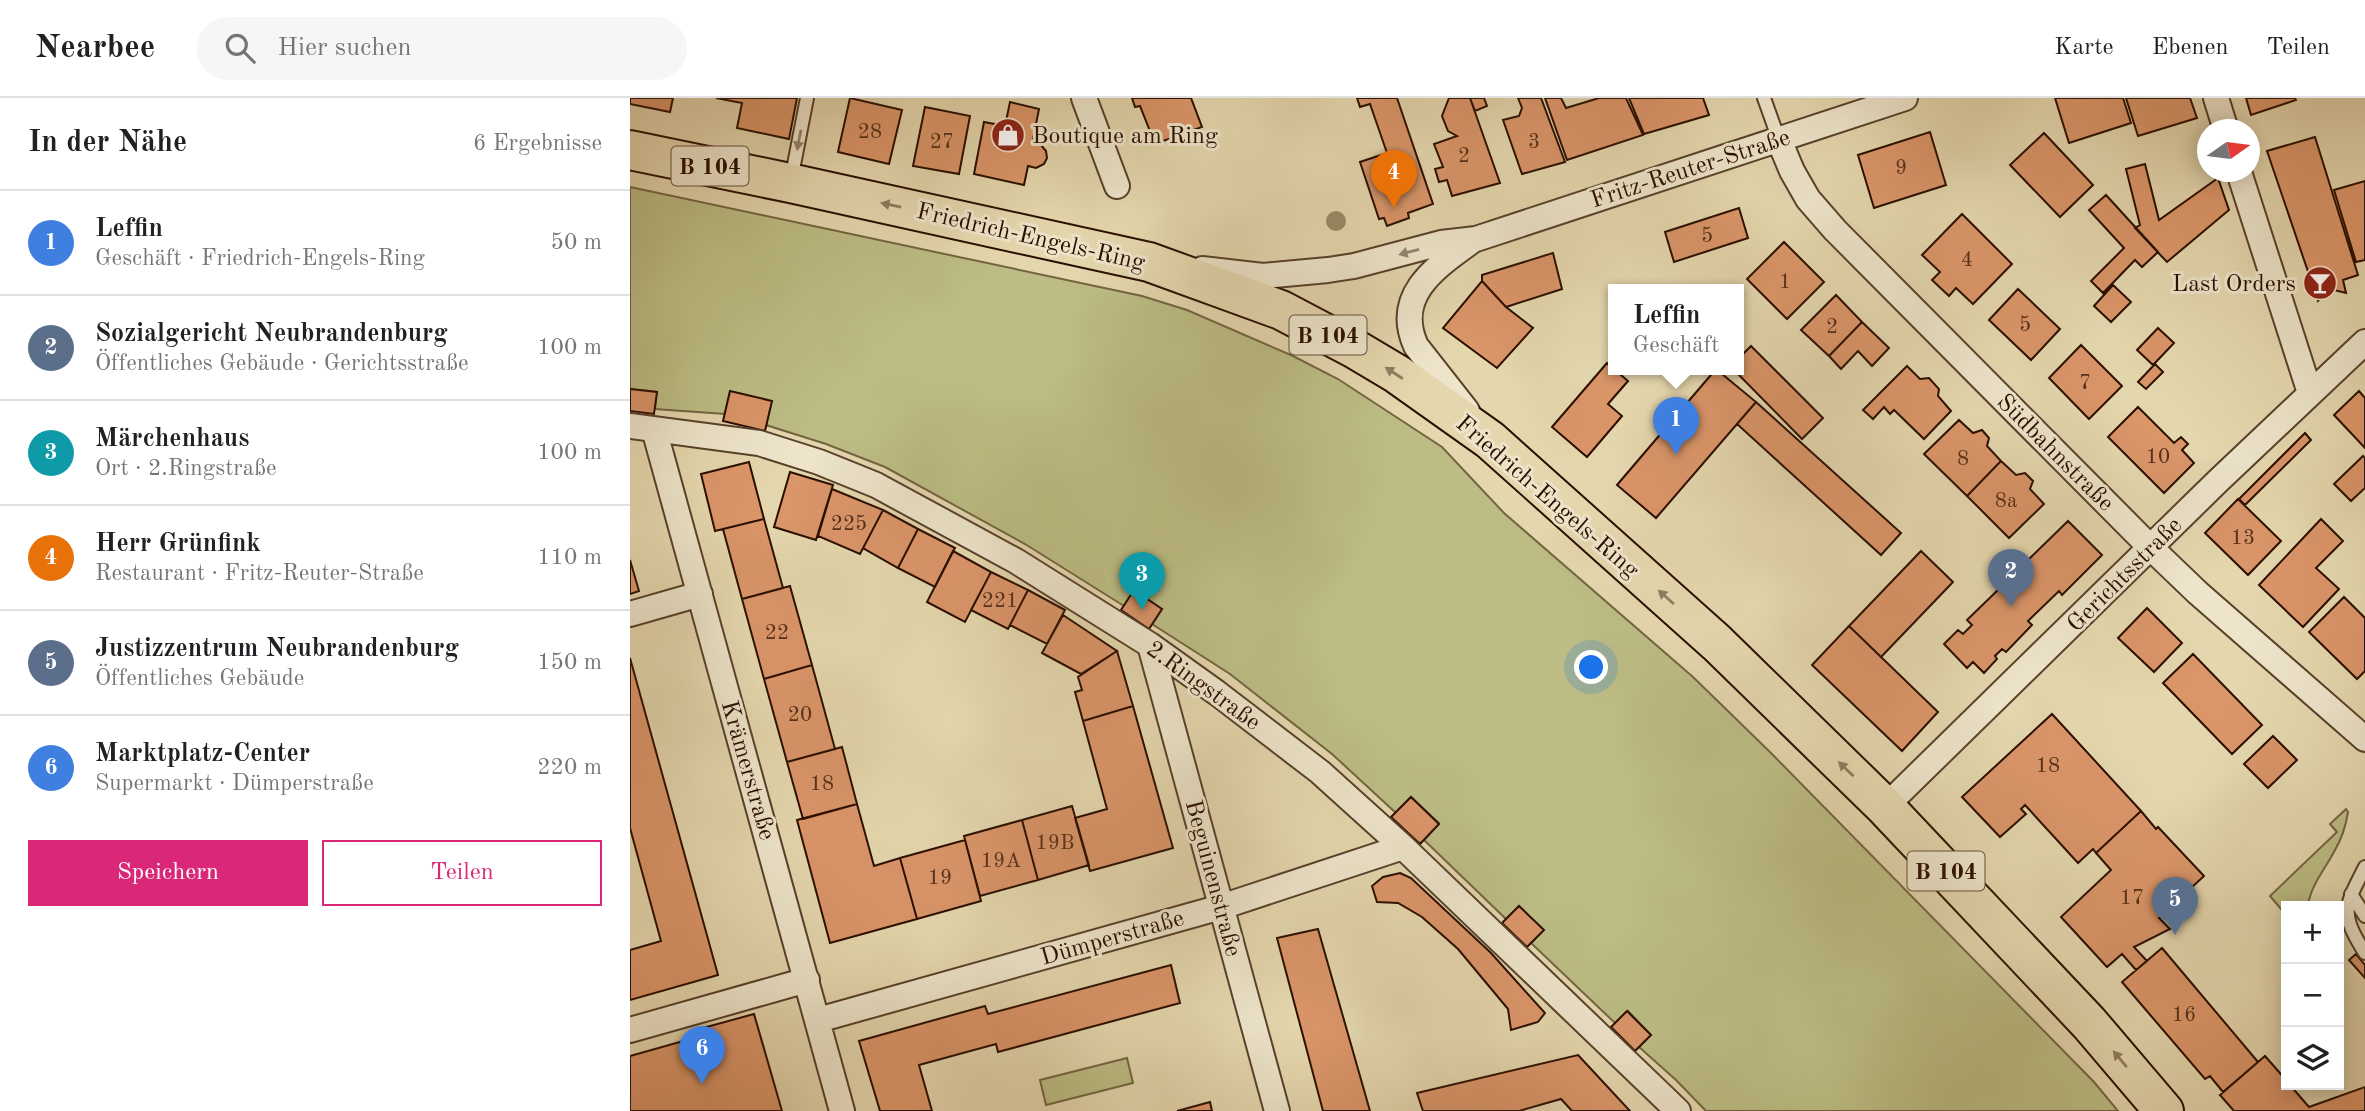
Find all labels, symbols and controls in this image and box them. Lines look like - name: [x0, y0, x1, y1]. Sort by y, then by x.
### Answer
- search box: [197, 17, 687, 80]
- icon: search: [221, 29, 259, 67]
- text: Nearbee: [35, 32, 155, 65]
- text: Hier suchen: [277, 35, 412, 61]
- text: Karte: [2054, 36, 2114, 60]
- text: Ebenen: [2152, 36, 2228, 60]
- text: Teilen: [2266, 36, 2330, 60]
- shop icon: Boutique am Ring: [989, 116, 1027, 154]
- north arrow: [2197, 119, 2260, 182]
- house number: 28: [858, 122, 882, 143]
- place label: Boutique am Ring: [1032, 125, 1218, 149]
- street label: Fritz-Reuter-Straße: [1588, 126, 1793, 213]
- text: In der Nähe: [28, 128, 187, 158]
- one-way arrow: [793, 129, 804, 151]
- text: 6 Ergebnisse: [473, 132, 602, 155]
- house number: 27: [930, 132, 954, 153]
- house number: 3: [1528, 132, 1540, 153]
- road number: B 104: [672, 146, 749, 186]
- house number: 2: [1458, 146, 1470, 167]
- pin: 4: [1371, 150, 1417, 208]
- house number: 9: [1895, 158, 1907, 179]
- one-way arrow: [880, 199, 902, 210]
- street label: Friedrich-Engels-Ring: [914, 200, 1147, 276]
- text: Leffin: [95, 216, 163, 242]
- house number: 5: [1701, 226, 1713, 247]
- text: 1: [44, 231, 58, 254]
- text: 50 m: [551, 231, 602, 254]
- text: Geschäft · Friedrich-Engels-Ring: [95, 247, 425, 270]
- one-way arrow: [1398, 247, 1420, 258]
- house number: 4: [1961, 250, 1973, 271]
- bar icon: Last Orders: [2301, 264, 2339, 302]
- house number: 1: [1779, 272, 1791, 293]
- place label: Last Orders: [2172, 273, 2296, 297]
- popup: [1608, 284, 1744, 375]
- text: Leffin: [1633, 303, 1701, 329]
- house number: 5: [2019, 315, 2031, 336]
- road number: B 104: [1290, 316, 1366, 354]
- house number: 2: [1826, 317, 1838, 338]
- text: Sozialgericht Neubrandenburg: [95, 321, 448, 347]
- text: Geschäft: [1633, 334, 1719, 357]
- text: 2: [44, 336, 58, 359]
- text: 100 m: [537, 336, 602, 359]
- text: Öffentliches Gebäude · Gerichtsstraße: [95, 352, 469, 375]
- one-way arrow: [1385, 366, 1403, 380]
- house number: 7: [2079, 373, 2091, 394]
- street label: Südbahnstraße: [1991, 390, 2118, 517]
- pin: 1: [1653, 397, 1699, 455]
- street label: Friedrich-Engels-Ring: [1451, 412, 1643, 583]
- text: Märchenhaus: [95, 426, 249, 452]
- text: 3: [44, 441, 58, 464]
- text: 100 m: [537, 441, 602, 464]
- house number: 10: [2146, 447, 2170, 468]
- house number: 8: [1957, 449, 1969, 470]
- text: Ort · 2.Ringstraße: [95, 457, 277, 480]
- house number: 8a: [1995, 491, 2017, 512]
- street label: Gerichtsstraße: [2063, 513, 2187, 637]
- house number: 225: [831, 514, 867, 535]
- house number: 13: [2231, 528, 2255, 549]
- text: Herr Grünfink: [95, 531, 261, 557]
- text: 4: [44, 546, 58, 569]
- text: 110 m: [537, 546, 602, 569]
- pin: 2: [1988, 549, 2034, 607]
- pin: 3: [1119, 552, 1165, 610]
- text: Restaurant · Fritz-Reuter-Straße: [95, 562, 424, 585]
- one-way arrow: [1658, 590, 1675, 606]
- house number: 221: [982, 591, 1018, 612]
- house number: 22: [765, 623, 789, 644]
- text: Justizzentrum Neubrandenburg: [95, 636, 459, 662]
- street label: 2.Ringstraße: [1141, 637, 1264, 736]
- your location: [1574, 650, 1608, 684]
- text: 5: [44, 651, 58, 674]
- text: 150 m: [537, 651, 602, 674]
- text: Öffentliches Gebäude: [95, 667, 304, 690]
- street label: Krämerstraße: [716, 698, 778, 843]
- house number: 20: [788, 705, 812, 726]
- text: Marktplatz-Center: [95, 741, 310, 767]
- text: 6: [44, 756, 58, 779]
- text: 220 m: [537, 756, 602, 779]
- house number: 18: [2036, 756, 2060, 777]
- one-way arrow: [1838, 761, 1855, 777]
- text: Supermarkt · Dümperstraße: [95, 772, 374, 795]
- house number: 18: [810, 774, 834, 795]
- street label: Beguinenstraße: [1180, 798, 1244, 959]
- house number: 19B: [1036, 833, 1074, 854]
- button: Speichern: [28, 840, 308, 906]
- button: Teilen: [322, 840, 602, 906]
- house number: 19A: [981, 851, 1021, 872]
- road number: B 104: [1908, 852, 1984, 890]
- house number: 19: [928, 868, 952, 889]
- pin: 5: [2152, 877, 2198, 935]
- house number: 17: [2120, 888, 2144, 909]
- map controls: [2281, 901, 2344, 1090]
- button: +: [2281, 901, 2344, 964]
- street label: Dümperstraße: [1038, 907, 1187, 971]
- button: −: [2281, 964, 2344, 1027]
- house number: 16: [2172, 1005, 2196, 1026]
- pin: 6: [679, 1026, 725, 1084]
- button: layers: [2281, 1027, 2344, 1090]
- one-way arrow: [2112, 1050, 2128, 1068]

